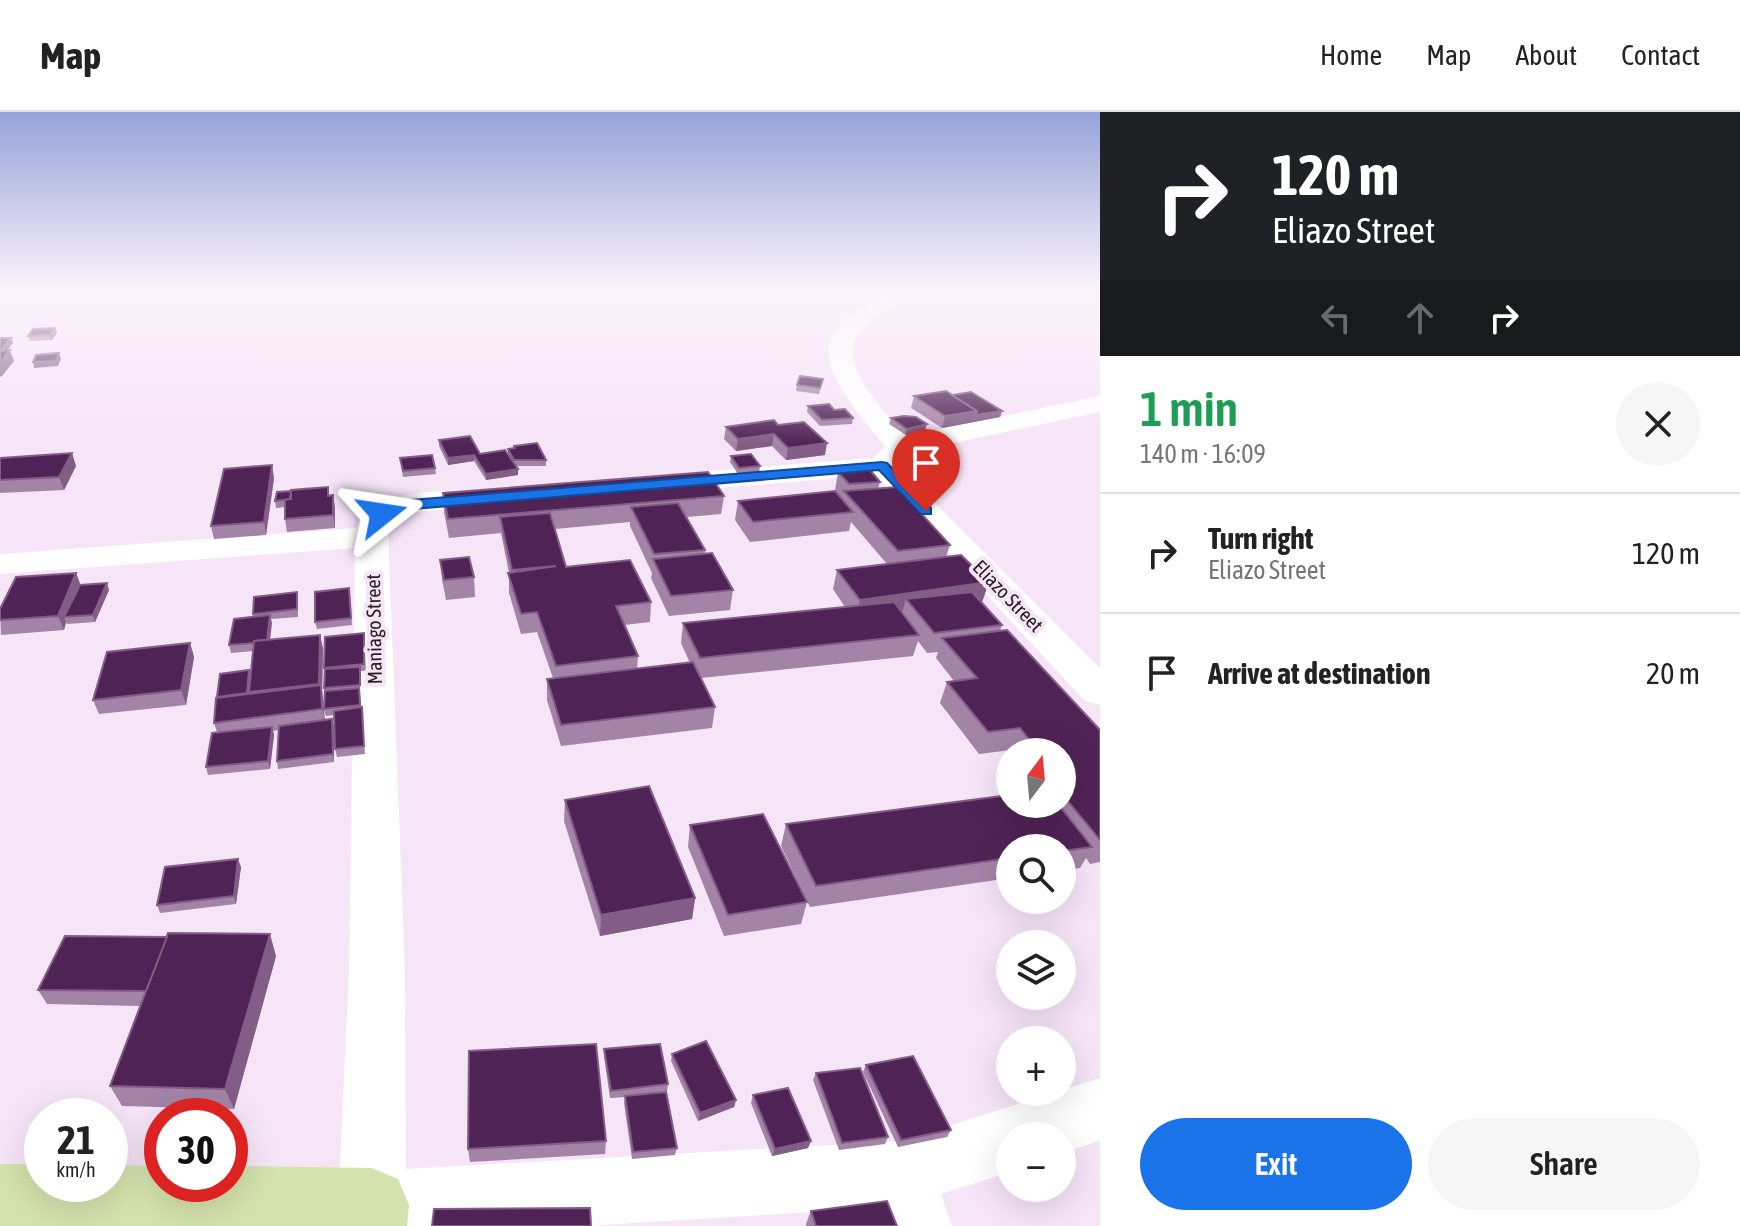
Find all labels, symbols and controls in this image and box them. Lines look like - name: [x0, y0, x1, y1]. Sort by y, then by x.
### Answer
- text: Map: [40, 34, 101, 77]
- text: Home: [1320, 39, 1382, 71]
- text: Map: [1426, 39, 1471, 71]
- text: About: [1515, 39, 1577, 71]
- text: Contact: [1621, 39, 1700, 71]
- text: 120 m: [1272, 143, 1399, 207]
- icon: right: [1140, 144, 1244, 248]
- text: Eliazo Street: [1272, 209, 1435, 251]
- icon: left: [1314, 296, 1358, 340]
- icon: ahead: [1398, 296, 1442, 340]
- icon: right: [1482, 296, 1526, 340]
- text: 1 min: [1140, 381, 1238, 436]
- button: close: [1616, 382, 1700, 466]
- pin: [892, 429, 960, 511]
- text: 140 m · 16:09: [1140, 439, 1266, 469]
- icon: arrive: [904, 441, 948, 485]
- position arrow: [340, 472, 424, 556]
- text: Turn right: [1208, 521, 1314, 555]
- icon: right: [1140, 531, 1184, 575]
- text: 120 m: [1632, 536, 1700, 570]
- street label: Eliazo Street: [969, 555, 1048, 636]
- text: Eliazo Street: [1208, 555, 1326, 585]
- street label: Maniago Street: [361, 573, 386, 684]
- icon: arrive: [1140, 651, 1184, 695]
- text: Arrive at destination: [1208, 656, 1430, 690]
- text: 20 m: [1646, 656, 1700, 690]
- north arrow: [996, 738, 1076, 818]
- map controls: [996, 738, 1076, 1202]
- button: search: [996, 834, 1076, 914]
- button: layers: [996, 930, 1076, 1010]
- button: +: [996, 1026, 1076, 1106]
- speed limit sign: 30: [144, 1098, 248, 1202]
- text: 21: [57, 1117, 95, 1162]
- button: Exit: [1140, 1118, 1412, 1210]
- button: Share: [1428, 1118, 1700, 1210]
- button: −: [996, 1122, 1076, 1202]
- text: km/h: [56, 1158, 96, 1181]

